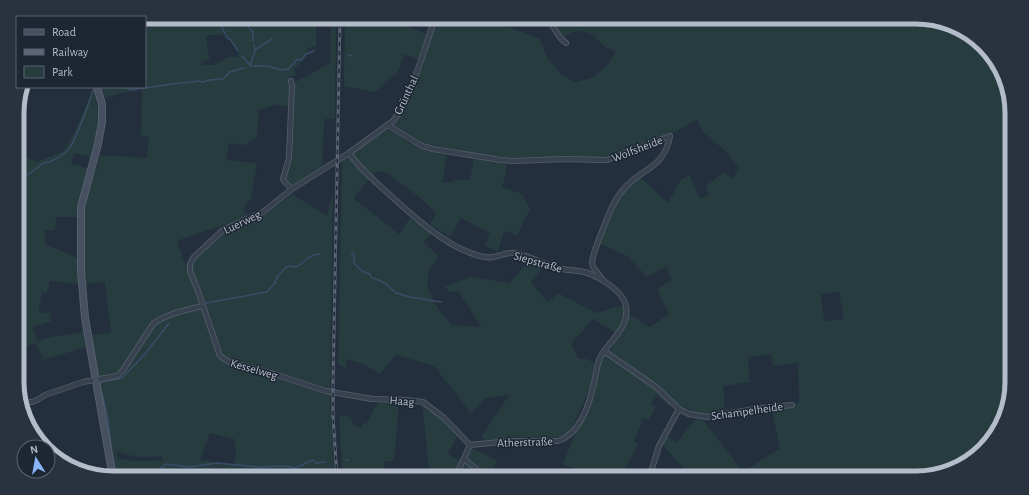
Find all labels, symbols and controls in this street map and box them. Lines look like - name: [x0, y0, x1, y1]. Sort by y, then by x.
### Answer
- legend: [16, 16, 146, 88]
- text: Road: [52, 26, 76, 38]
- text: Railway: [52, 46, 88, 59]
- text: Park: [52, 66, 73, 78]
- street label: Grünthal: [392, 74, 420, 116]
- street label: Wolfsheide: [610, 134, 664, 164]
- street label: Luerweg: [221, 208, 263, 236]
- street label: Siepstraße: [512, 249, 564, 275]
- street label: Kesselweg: [229, 357, 279, 381]
- street label: Haag: [389, 394, 415, 408]
- street label: Schampelheide: [710, 400, 784, 422]
- street label: Atherstraße: [497, 435, 553, 449]
- north arrow: [16, 439, 56, 479]
- text: N: [29, 444, 39, 456]

